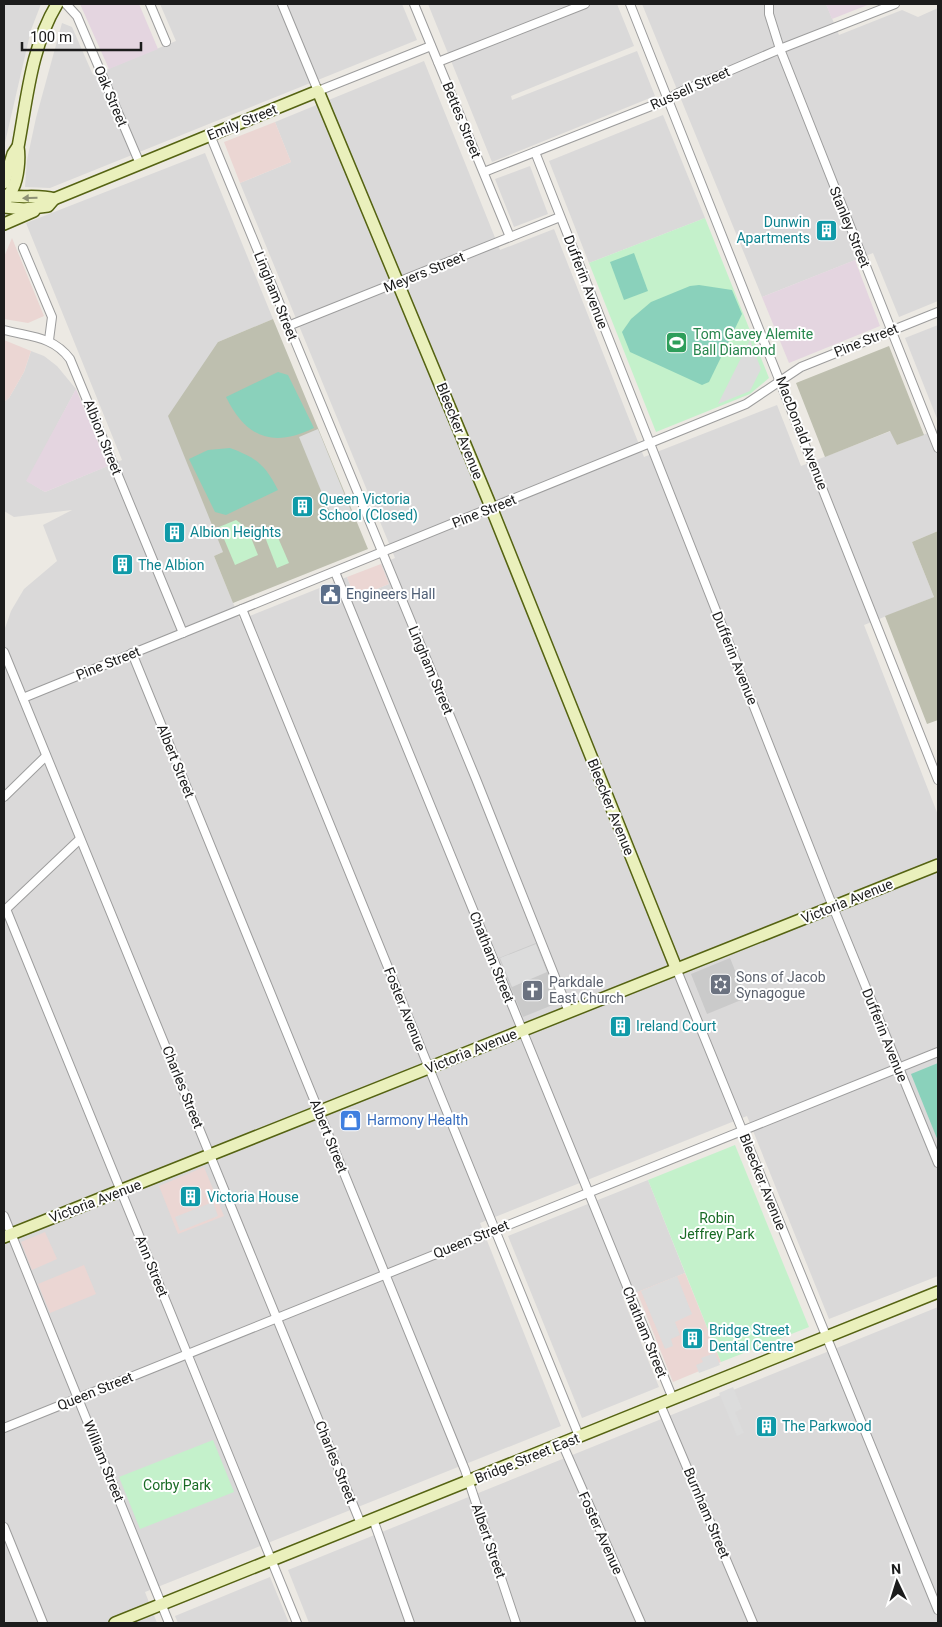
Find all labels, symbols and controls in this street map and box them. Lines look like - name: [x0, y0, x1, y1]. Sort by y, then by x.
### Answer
- scale bar: [22, 20, 141, 52]
- text: 100 m: [30, 28, 72, 46]
- street label: Oak Street: [91, 63, 131, 129]
- street label: Russell Street: [648, 63, 733, 113]
- street label: Bettes Street: [440, 80, 485, 161]
- street label: Emily Street: [205, 101, 280, 143]
- street label: Stanley Street: [826, 184, 874, 270]
- one-way arrow: [22, 194, 38, 202]
- place label: Dunwin Apartments: [736, 214, 810, 246]
- building icon: Dunwin Apartments: [814, 218, 838, 242]
- street label: Dufferin Avenue: [561, 233, 611, 331]
- street label: Meyers Street: [381, 248, 467, 296]
- street label: Lingham Street: [251, 249, 301, 343]
- street label: Pine Street: [832, 320, 901, 360]
- place label: Tom Gavey Alemite Ball Diamond: [693, 326, 813, 358]
- sports icon: Tom Gavey Alemite Ball Diamond: [665, 330, 689, 354]
- street label: MacDonald Avenue: [773, 374, 831, 492]
- street label: Bleecker Avenue: [433, 380, 487, 482]
- street label: Albion Street: [81, 397, 126, 477]
- place label: Queen Victoria School (Closed): [319, 491, 418, 524]
- street label: Pine Street: [450, 491, 519, 531]
- building icon: Queen Victoria School (Closed): [291, 495, 315, 519]
- building icon: Albion Heights: [162, 520, 186, 544]
- place label: Albion Heights: [190, 524, 281, 540]
- building icon: The Albion: [110, 553, 134, 577]
- place label: The Albion: [138, 557, 204, 573]
- public building icon: Engineers Hall: [318, 582, 342, 606]
- place label: Engineers Hall: [346, 586, 435, 602]
- street label: Dufferin Avenue: [709, 609, 761, 707]
- street label: Lingham Street: [405, 623, 457, 717]
- street label: Pine Street: [74, 643, 143, 683]
- street label: Albert Street: [154, 722, 198, 800]
- street label: Bleecker Avenue: [584, 756, 638, 858]
- street label: Victoria Avenue: [799, 875, 895, 927]
- street label: Chatham Street: [466, 909, 518, 1005]
- street label: Foster Avenue: [381, 965, 429, 1053]
- place label: Sons of Jacob Synagogue: [736, 969, 826, 1001]
- synagogue icon: Sons of Jacob Synagogue: [708, 973, 732, 997]
- place label: Parkdale East Church: [549, 974, 624, 1006]
- church icon: Parkdale East Church: [521, 978, 545, 1002]
- street label: Dufferin Avenue: [859, 986, 911, 1084]
- building icon: Ireland Court: [608, 1014, 632, 1038]
- place label: Ireland Court: [636, 1018, 717, 1034]
- street label: Victoria Avenue: [423, 1025, 519, 1077]
- street label: Charles Street: [159, 1043, 207, 1131]
- street label: Albert Street: [307, 1097, 351, 1175]
- shop icon: Harmony Health: [339, 1108, 363, 1132]
- place label: Harmony Health: [367, 1112, 468, 1128]
- street label: Bleecker Avenue: [736, 1131, 790, 1233]
- street label: Victoria Avenue: [47, 1176, 143, 1226]
- building icon: Victoria House: [179, 1185, 203, 1209]
- place label: Victoria House: [207, 1189, 299, 1205]
- park label: Robin Jeffrey Park: [679, 1210, 755, 1242]
- street label: Queen Street: [431, 1216, 512, 1261]
- street label: Ann Street: [132, 1233, 172, 1300]
- street label: Chatham Street: [619, 1284, 671, 1380]
- place label: Bridge Street Dental Centre: [709, 1322, 793, 1354]
- building icon: Bridge Street Dental Centre: [681, 1326, 705, 1350]
- street label: Queen Street: [55, 1368, 136, 1413]
- building icon: The Parkwood: [754, 1414, 778, 1438]
- street label: William Street: [80, 1418, 128, 1504]
- street label: Charles Street: [312, 1418, 360, 1506]
- place label: The Parkwood: [782, 1418, 872, 1434]
- street label: Bridge Street East: [472, 1430, 582, 1486]
- street label: Burnham Street: [681, 1465, 733, 1561]
- park label: Corby Park: [143, 1477, 212, 1493]
- street label: Foster Avenue: [576, 1489, 626, 1577]
- street label: Albert Street: [469, 1502, 509, 1581]
- north arrow: [872, 1557, 922, 1607]
- text: N: [891, 1561, 902, 1577]

